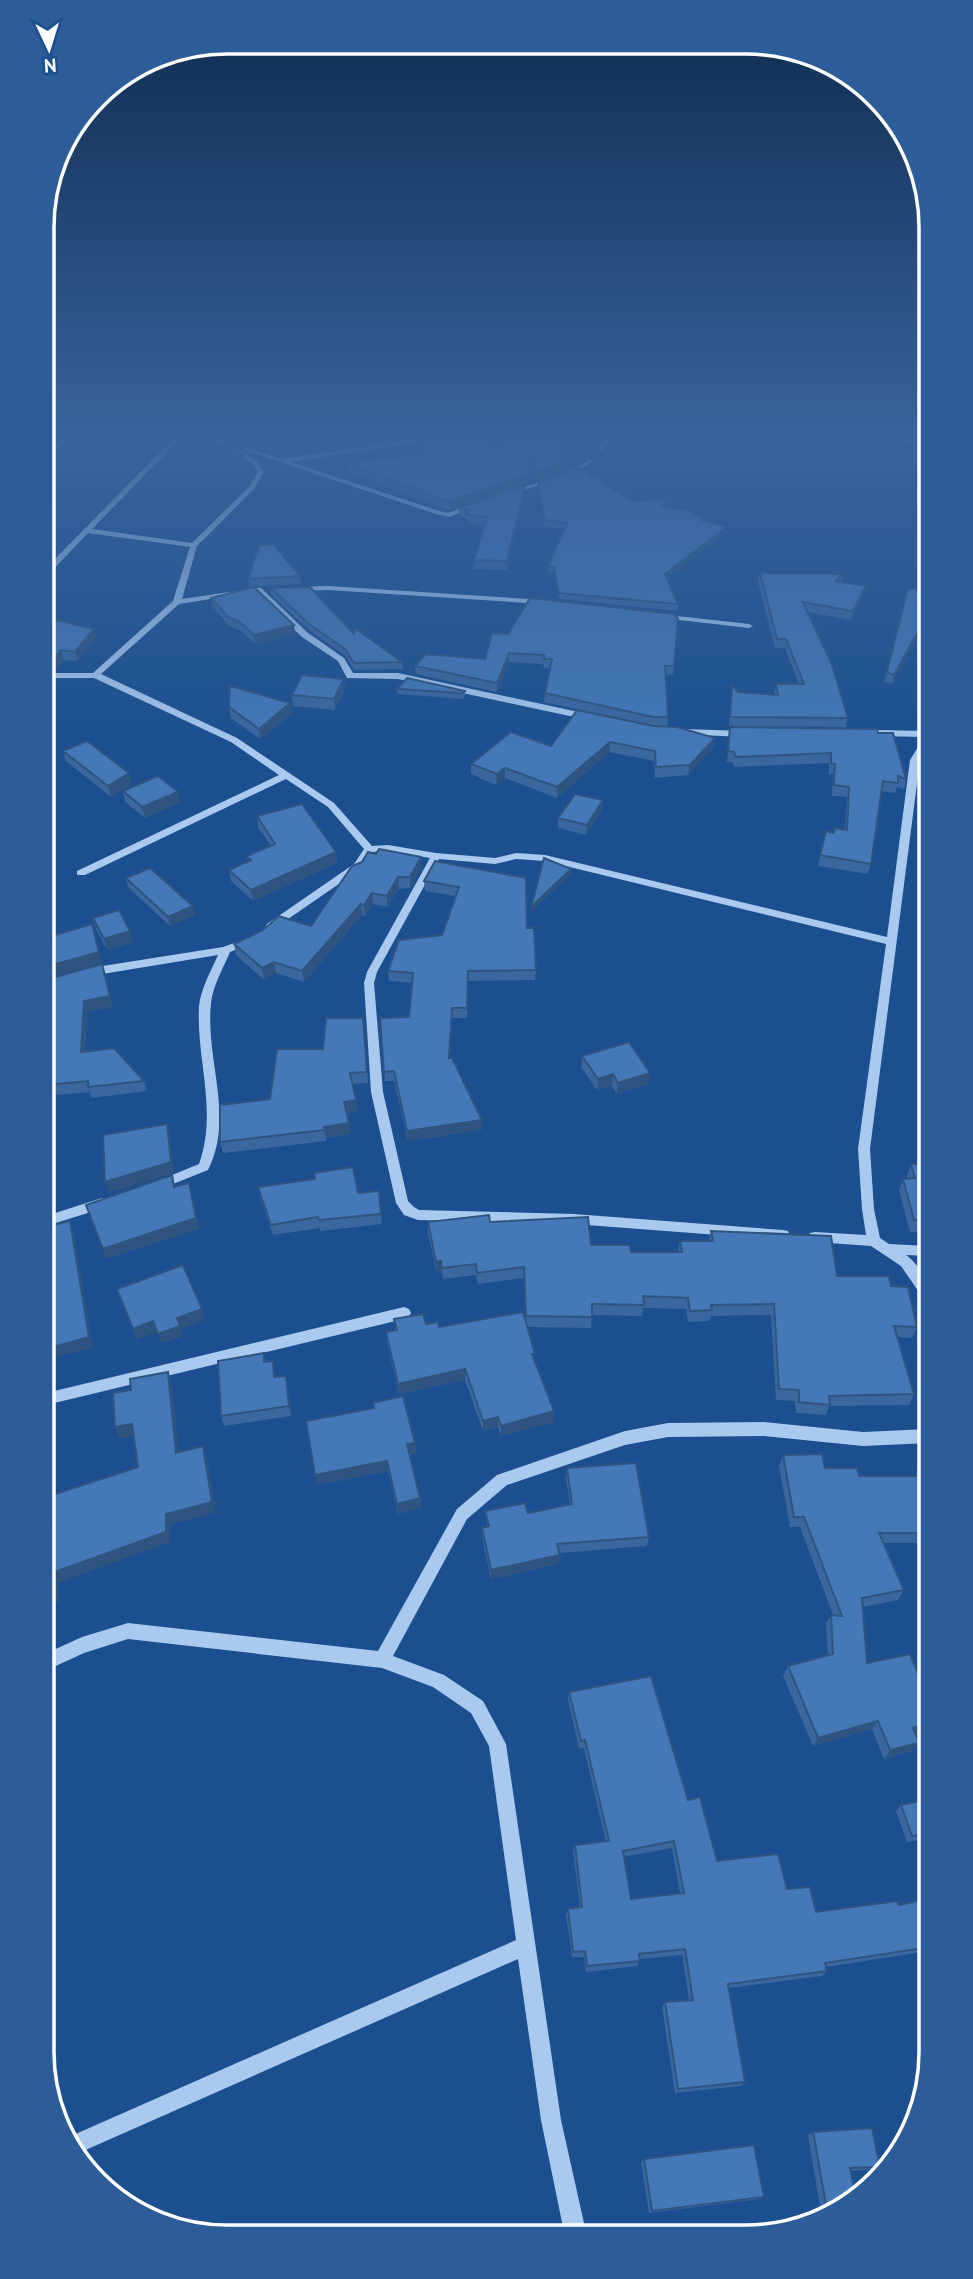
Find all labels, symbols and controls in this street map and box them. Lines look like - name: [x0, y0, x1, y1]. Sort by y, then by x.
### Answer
- north arrow: [14, 14, 84, 84]
- text: N: [43, 54, 57, 78]

